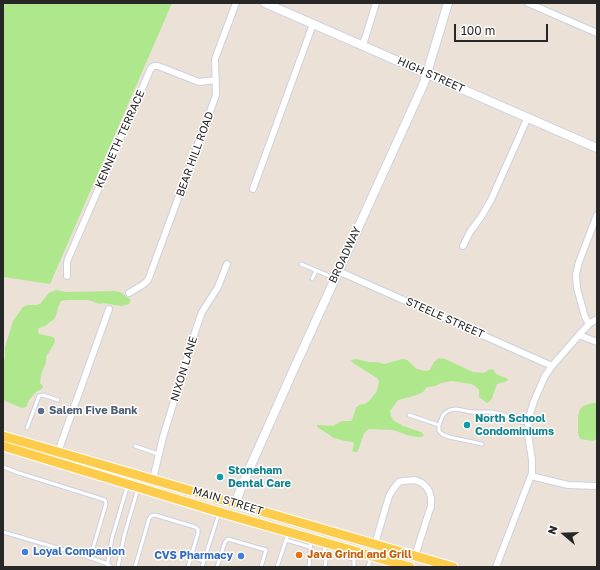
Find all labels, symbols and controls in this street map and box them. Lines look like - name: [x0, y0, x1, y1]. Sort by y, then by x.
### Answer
- scale bar: [456, 16, 550, 42]
- text: 100 m: [461, 23, 495, 38]
- street label: HIGH STREET: [395, 54, 467, 96]
- street label: KENNETH TERRACE: [92, 88, 148, 190]
- street label: BEAR HILL ROAD: [174, 110, 216, 198]
- street label: BROADWAY: [326, 225, 364, 285]
- street label: STEELE STREET: [404, 295, 486, 341]
- street label: NIXON LANE: [168, 335, 200, 403]
- place label: Salem Five Bank: [49, 404, 138, 418]
- marker: Salem Five Bank: [36, 406, 46, 416]
- place label: North School Condominiums: [475, 412, 554, 438]
- marker: North School Condominiums: [462, 420, 472, 430]
- place label: Stoneham Dental Care: [228, 464, 291, 490]
- marker: Stoneham Dental Care: [215, 472, 225, 482]
- street label: MAIN STREET: [191, 484, 265, 518]
- north arrow: [544, 514, 584, 554]
- text: N: [545, 524, 560, 536]
- place label: Loyal Companion: [33, 545, 125, 559]
- marker: Loyal Companion: [20, 547, 30, 557]
- place label: Java Grind and Grill: [307, 548, 412, 562]
- place label: CVS Pharmacy: [154, 549, 233, 563]
- marker: Java Grind and Grill: [294, 550, 304, 560]
- marker: CVS Pharmacy: [236, 551, 246, 561]

